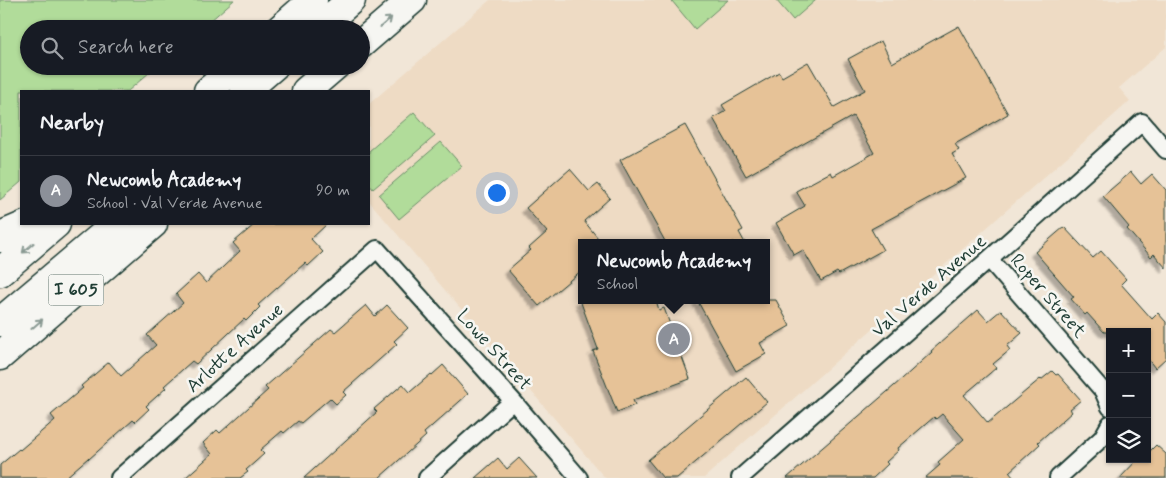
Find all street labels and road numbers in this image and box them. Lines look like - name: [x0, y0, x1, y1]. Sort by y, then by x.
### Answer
- street label: Val Verde Avenue: [866, 229, 992, 343]
- street label: Roper Street: [1004, 248, 1092, 344]
- road number: I 605: [48, 274, 104, 306]
- street label: Arlotte Avenue: [181, 298, 289, 398]
- street label: Lowe Street: [451, 304, 537, 396]

